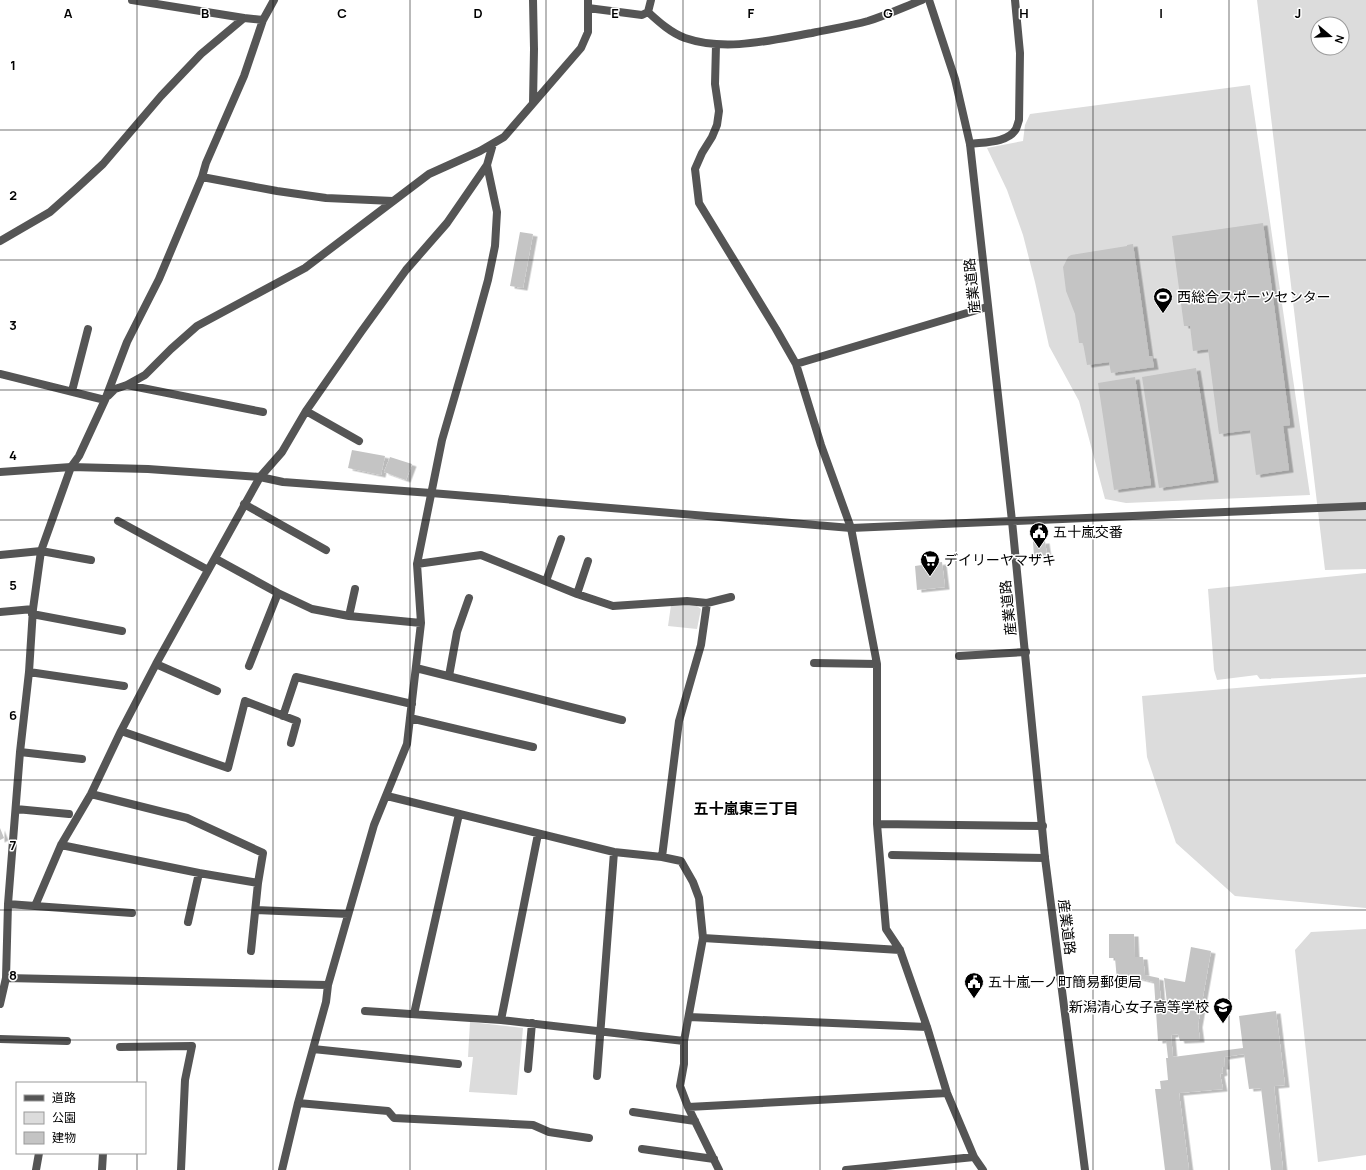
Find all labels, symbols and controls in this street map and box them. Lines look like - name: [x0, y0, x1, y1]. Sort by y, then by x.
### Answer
- text: A: [64, 4, 73, 22]
- text: B: [201, 4, 209, 22]
- text: C: [337, 4, 347, 22]
- text: D: [473, 4, 483, 22]
- text: E: [611, 4, 619, 22]
- text: F: [748, 4, 755, 22]
- text: G: [883, 4, 893, 22]
- text: H: [1019, 4, 1029, 22]
- text: I: [1159, 4, 1163, 22]
- text: J: [1295, 4, 1301, 22]
- north arrow: [1310, 16, 1350, 56]
- text: N: [1332, 33, 1348, 46]
- text: 1: [10, 56, 16, 74]
- text: 2: [9, 186, 17, 204]
- street label: 産業道路: [959, 257, 984, 315]
- sports icon: 西総合スポーツセンター: [1152, 286, 1174, 314]
- place label: 西総合スポーツセンター: [1177, 287, 1331, 306]
- text: 3: [9, 316, 17, 334]
- text: 4: [9, 446, 17, 464]
- public building icon: 五十嵐交番: [1028, 521, 1050, 549]
- place label: 五十嵐交番: [1053, 522, 1123, 541]
- supermarket icon: デイリーヤマザキ: [919, 549, 941, 577]
- place label: デイリーヤマザキ: [944, 550, 1056, 569]
- text: 5: [9, 576, 17, 594]
- street label: 産業道路: [995, 579, 1020, 637]
- text: 6: [9, 706, 17, 724]
- district label: 五十嵐東三丁目: [693, 798, 799, 819]
- text: 7: [10, 836, 17, 854]
- street label: 産業道路: [1055, 898, 1080, 956]
- text: 8: [9, 966, 17, 984]
- public building icon: 五十嵐一ノ町簡易郵便局: [963, 971, 985, 999]
- place label: 五十嵐一ノ町簡易郵便局: [988, 972, 1142, 991]
- school or university icon: 新潟清心女子高等学校: [1212, 996, 1234, 1024]
- place label: 新潟清心女子高等学校: [1069, 997, 1209, 1016]
- legend: [16, 1082, 146, 1154]
- text: 道路: [52, 1089, 76, 1106]
- text: 公園: [52, 1109, 76, 1126]
- text: 建物: [52, 1129, 76, 1146]

